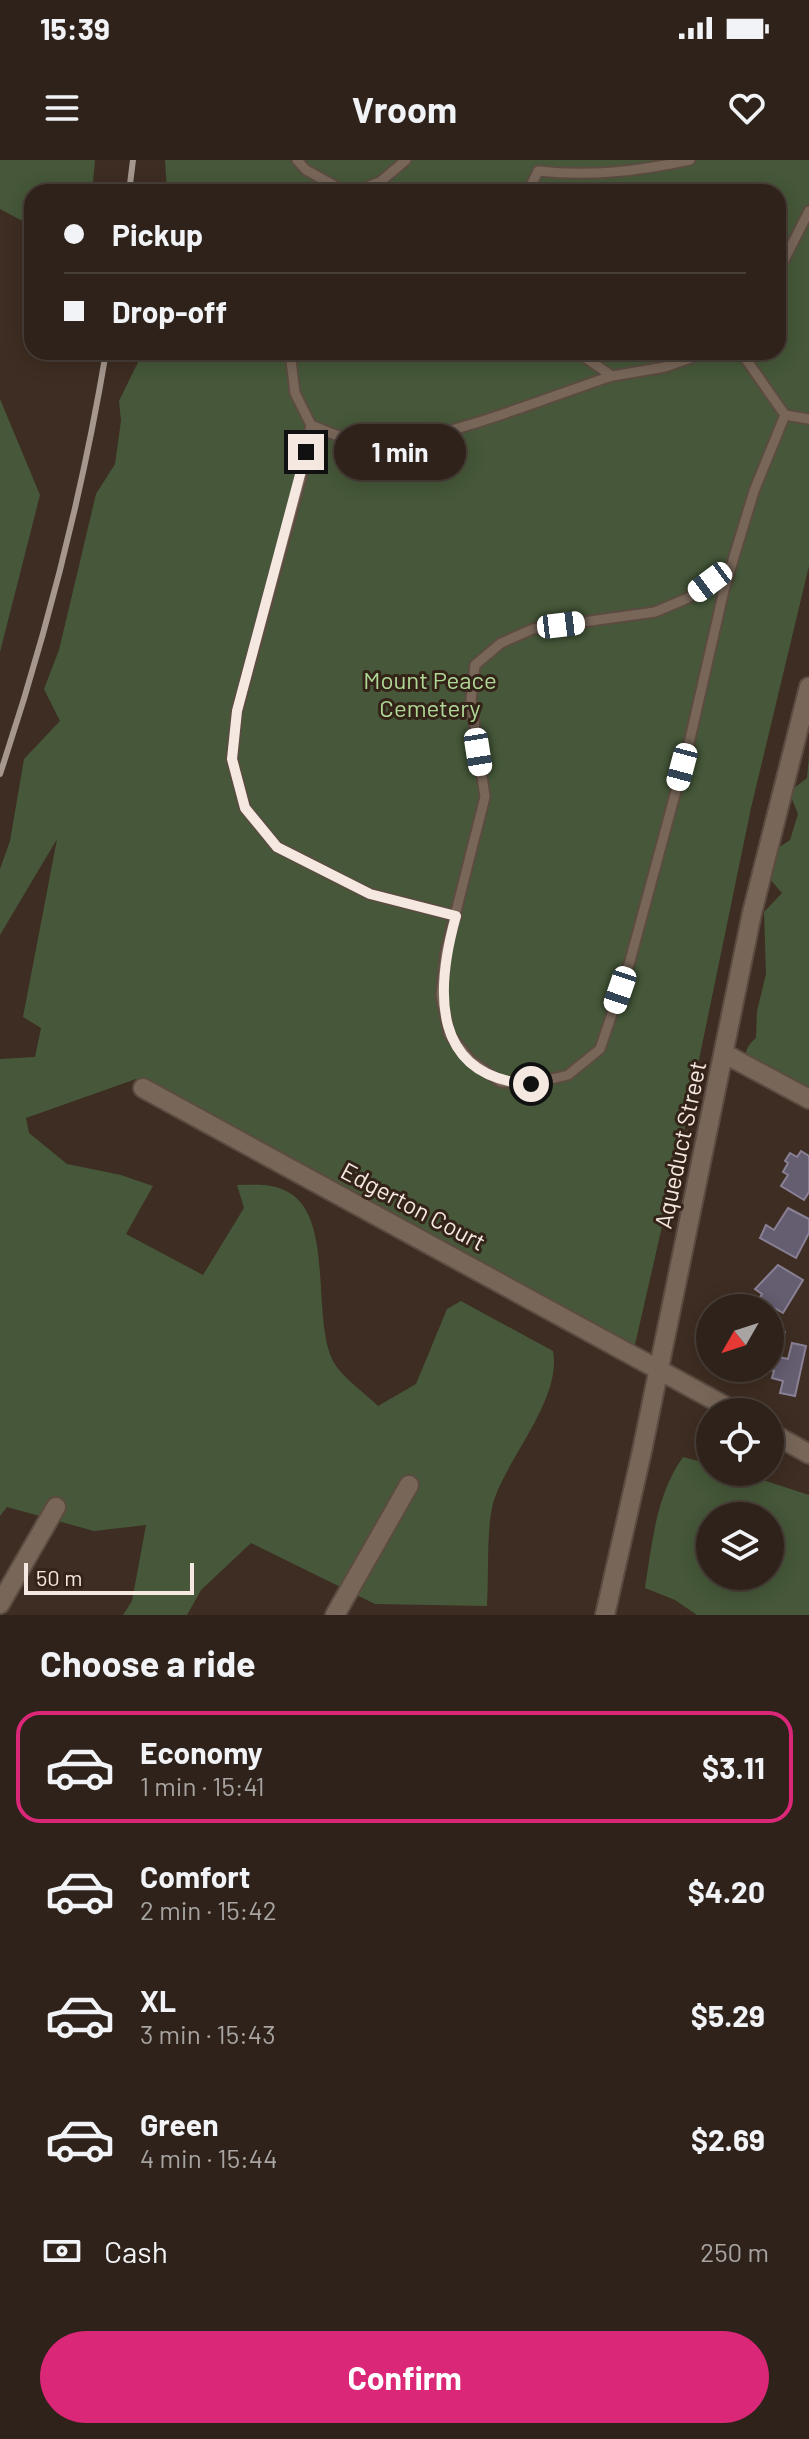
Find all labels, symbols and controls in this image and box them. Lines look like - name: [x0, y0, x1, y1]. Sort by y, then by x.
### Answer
- text: 15:39: [40, 10, 110, 46]
- icon: menu: [40, 86, 84, 130]
- icon: heart: [725, 86, 769, 130]
- text: Vroom: [352, 87, 457, 130]
- text: Pickup: [112, 216, 203, 252]
- text: Drop-off: [112, 293, 227, 329]
- callout: 1 min: [334, 424, 466, 480]
- route end: [288, 434, 324, 470]
- text: 1 min: [372, 436, 428, 467]
- car: [684, 558, 736, 606]
- car: [536, 610, 586, 640]
- park label: Mount Peace Cemetery: [363, 665, 497, 722]
- car: [462, 726, 494, 778]
- car: [664, 741, 700, 793]
- car: [601, 963, 639, 1017]
- street label: Aqueduct Street: [648, 1058, 711, 1231]
- route start: [513, 1066, 549, 1102]
- street label: Edgerton Court: [336, 1155, 491, 1256]
- north arrow: [696, 1294, 784, 1382]
- map controls: [696, 1294, 784, 1590]
- button: locate: [696, 1398, 784, 1486]
- button: layers: [696, 1502, 784, 1590]
- scale bar: [24, 1559, 194, 1595]
- text: 50 m: [36, 1564, 82, 1590]
- text: Choose a ride: [40, 1641, 256, 1684]
- icon: car: [44, 1731, 116, 1803]
- text: Economy: [140, 1734, 263, 1770]
- text: $3.11: [702, 1749, 765, 1785]
- text: 1 min · 15:41: [140, 1770, 265, 1801]
- icon: car: [44, 1855, 116, 1927]
- text: Comfort: [140, 1858, 250, 1894]
- text: $4.20: [688, 1873, 765, 1909]
- text: 2 min · 15:42: [140, 1894, 277, 1925]
- icon: car: [44, 1979, 116, 2051]
- text: XL: [140, 1982, 176, 2018]
- text: $5.29: [691, 1997, 765, 2033]
- text: 3 min · 15:43: [140, 2018, 276, 2049]
- icon: car: [44, 2103, 116, 2175]
- text: Green: [140, 2106, 219, 2142]
- text: $2.69: [691, 2121, 765, 2157]
- text: 4 min · 15:44: [140, 2142, 277, 2173]
- icon: cash: [40, 2229, 84, 2273]
- text: Cash: [104, 2233, 168, 2269]
- text: 250 m: [700, 2236, 769, 2267]
- button: Confirm: [40, 2331, 769, 2423]

